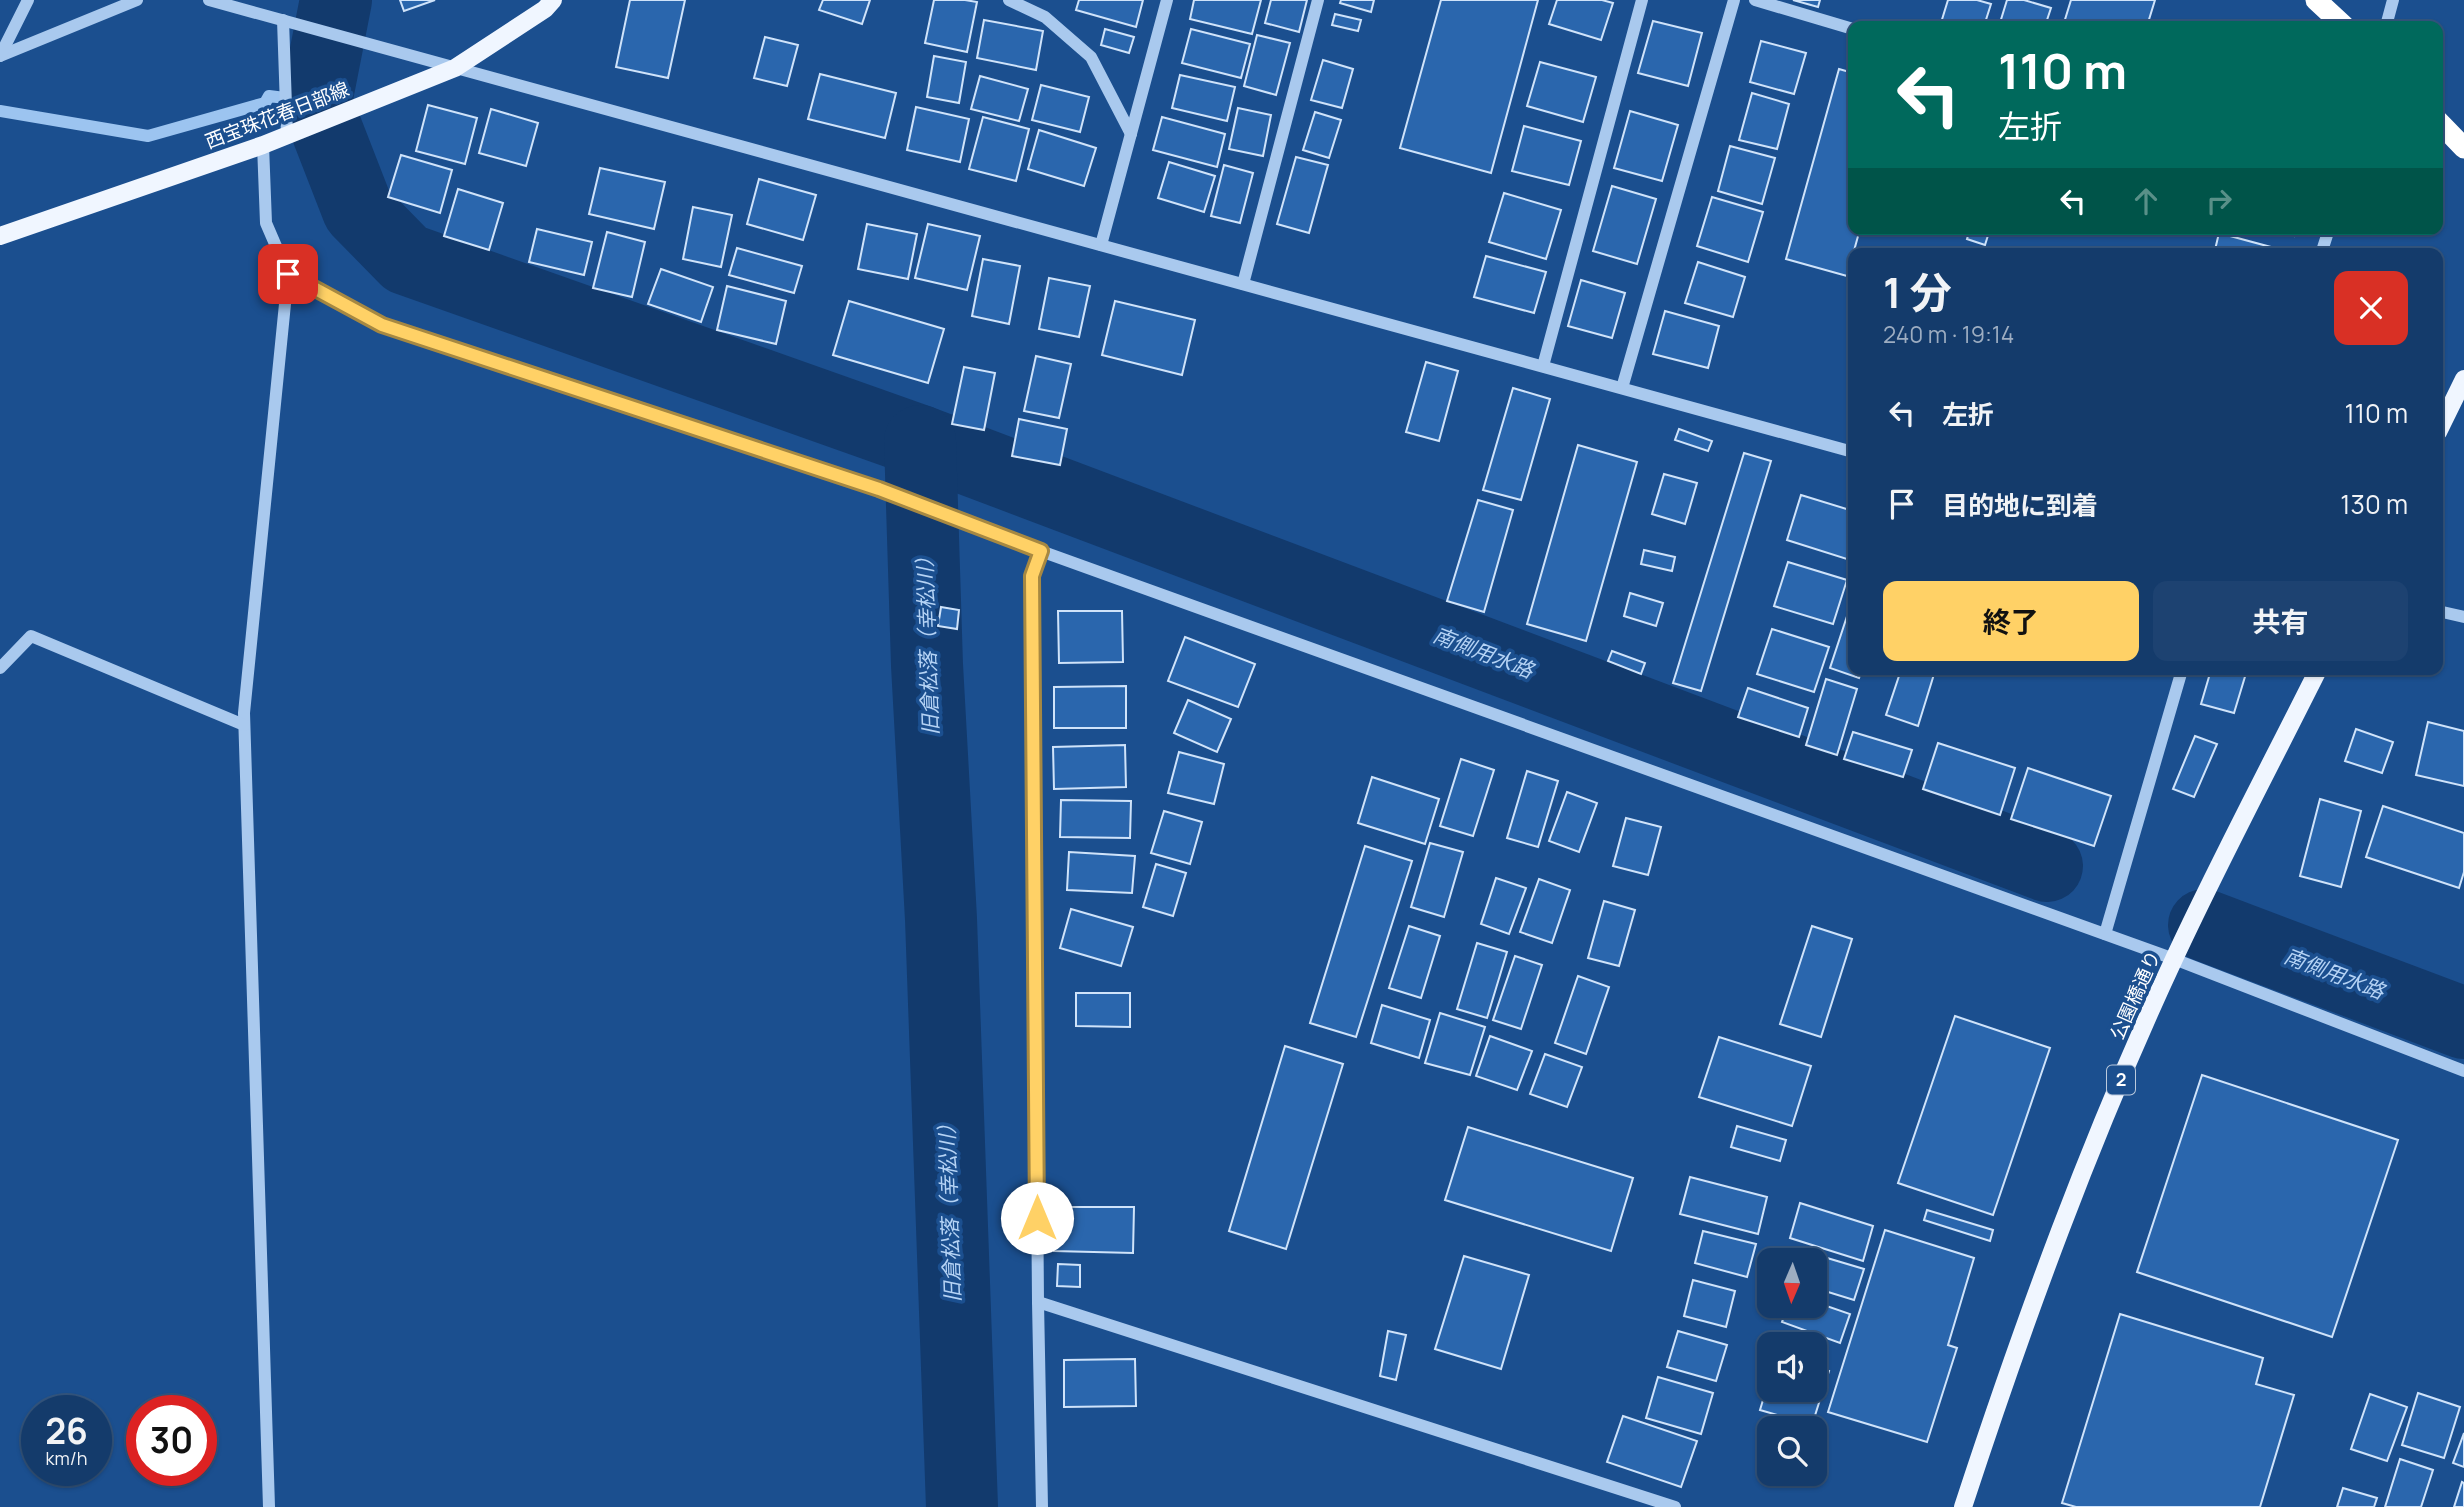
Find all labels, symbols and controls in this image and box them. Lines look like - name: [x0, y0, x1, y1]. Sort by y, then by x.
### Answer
- text: 110 m: [1998, 37, 2127, 104]
- icon: left: [1883, 49, 1974, 140]
- street label: 西宝珠花春日部線: [201, 76, 353, 154]
- text: 左折: [1998, 104, 2062, 148]
- icon: left: [2054, 182, 2092, 220]
- icon: ahead: [2127, 182, 2165, 220]
- icon: right: [2200, 182, 2238, 220]
- pin: [258, 244, 318, 304]
- icon: arrive: [269, 255, 307, 293]
- text: 1 分: [1883, 263, 1952, 321]
- button: close: [2334, 271, 2408, 345]
- text: 240 m · 19:14: [1883, 318, 2014, 350]
- icon: left: [1883, 394, 1921, 432]
- text: 110 m: [2345, 395, 2408, 431]
- text: 左折: [1942, 396, 1994, 432]
- icon: arrive: [1883, 485, 1921, 523]
- text: 130 m: [2340, 486, 2408, 522]
- text: 目的地に到着: [1942, 487, 2098, 523]
- water label: 旧倉松落（幸松川）: [910, 546, 944, 736]
- button: 終了: [1883, 581, 2139, 661]
- button: 共有: [2153, 581, 2408, 661]
- water label: 南側用水路: [1429, 620, 1539, 685]
- water label: 南側用水路: [2280, 941, 2390, 1006]
- street label: 公園橋通り: [2104, 946, 2166, 1044]
- road number: 2: [2107, 1065, 2135, 1094]
- water label: 旧倉松落（幸松川）: [932, 1113, 966, 1303]
- position arrow: [1000, 1181, 1074, 1255]
- north arrow: [1757, 1248, 1827, 1318]
- map controls: [1757, 1248, 1827, 1486]
- button: sound: [1757, 1332, 1827, 1402]
- speed limit sign: 30: [126, 1395, 217, 1486]
- text: 26: [45, 1407, 88, 1455]
- button: search: [1757, 1416, 1827, 1486]
- text: km/h: [46, 1446, 87, 1470]

